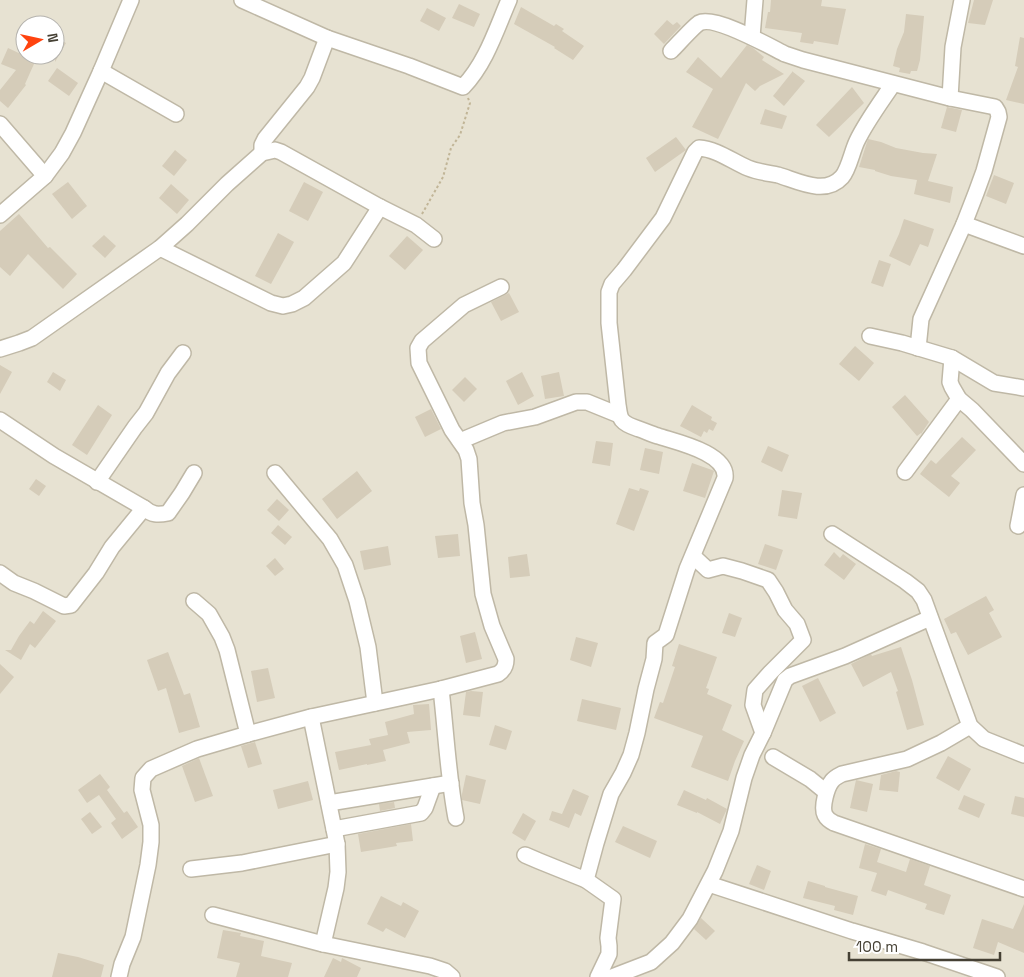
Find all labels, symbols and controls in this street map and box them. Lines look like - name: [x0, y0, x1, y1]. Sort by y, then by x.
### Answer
- north arrow: [15, 15, 65, 65]
- text: N: [43, 32, 62, 44]
- scale bar: [849, 930, 1000, 962]
- text: 100 m: [856, 937, 898, 956]

